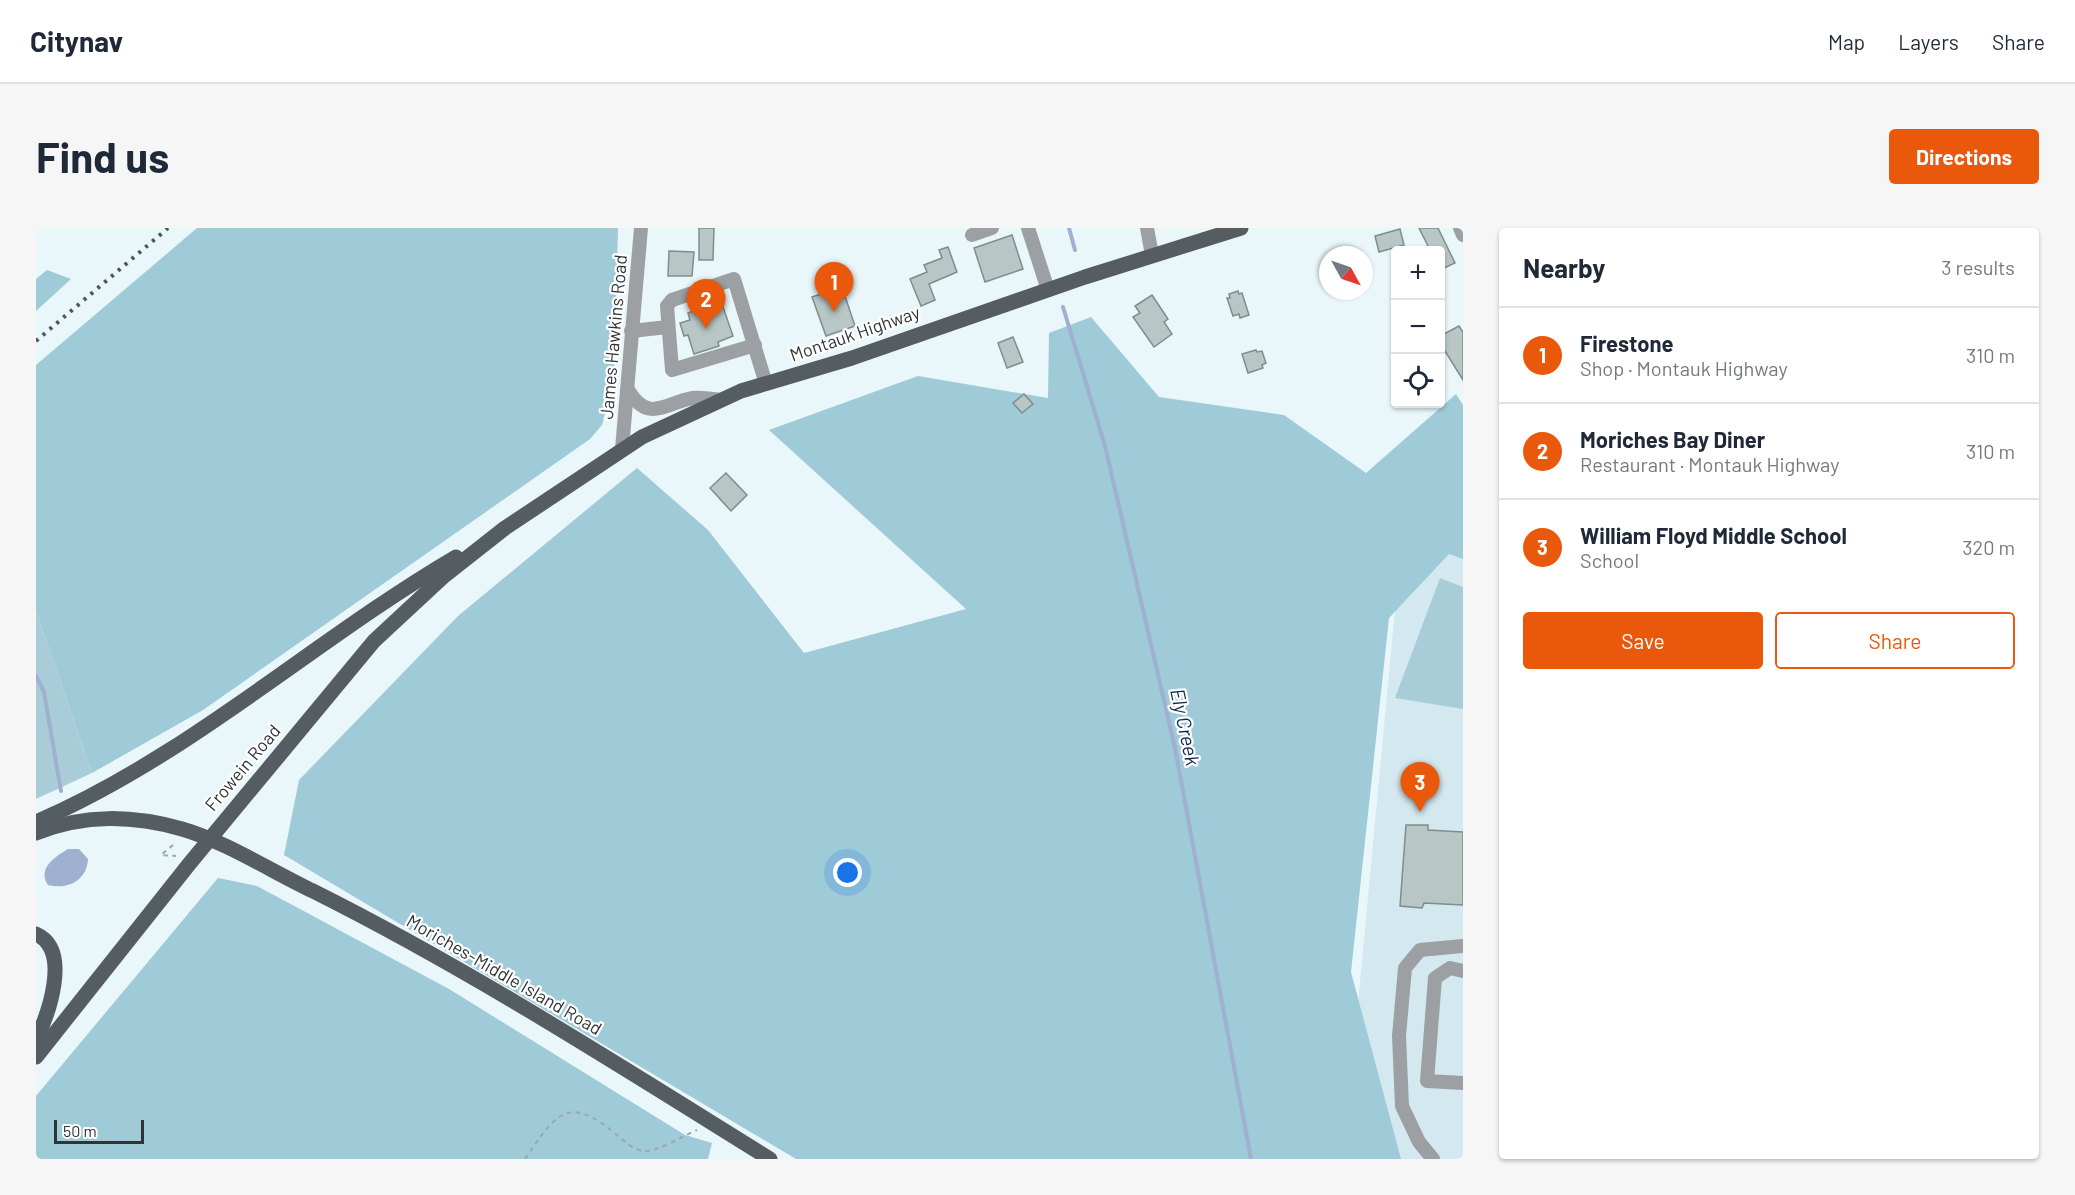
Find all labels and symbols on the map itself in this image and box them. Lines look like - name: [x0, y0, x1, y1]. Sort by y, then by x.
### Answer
- north arrow: [1319, 246, 1373, 300]
- street label: James Hawkins Road: [595, 254, 631, 420]
- pin: 1: [814, 262, 854, 312]
- pin: 2: [686, 279, 726, 329]
- street label: Montauk Highway: [787, 300, 923, 366]
- water label: Ely Creek: [1166, 686, 1206, 768]
- street label: Frowein Road: [200, 720, 285, 815]
- pin: 3: [1400, 762, 1440, 812]
- your location: [833, 858, 862, 887]
- street label: Moriches-Middle Island Road: [403, 909, 606, 1039]
- scale bar: [54, 1117, 144, 1144]

